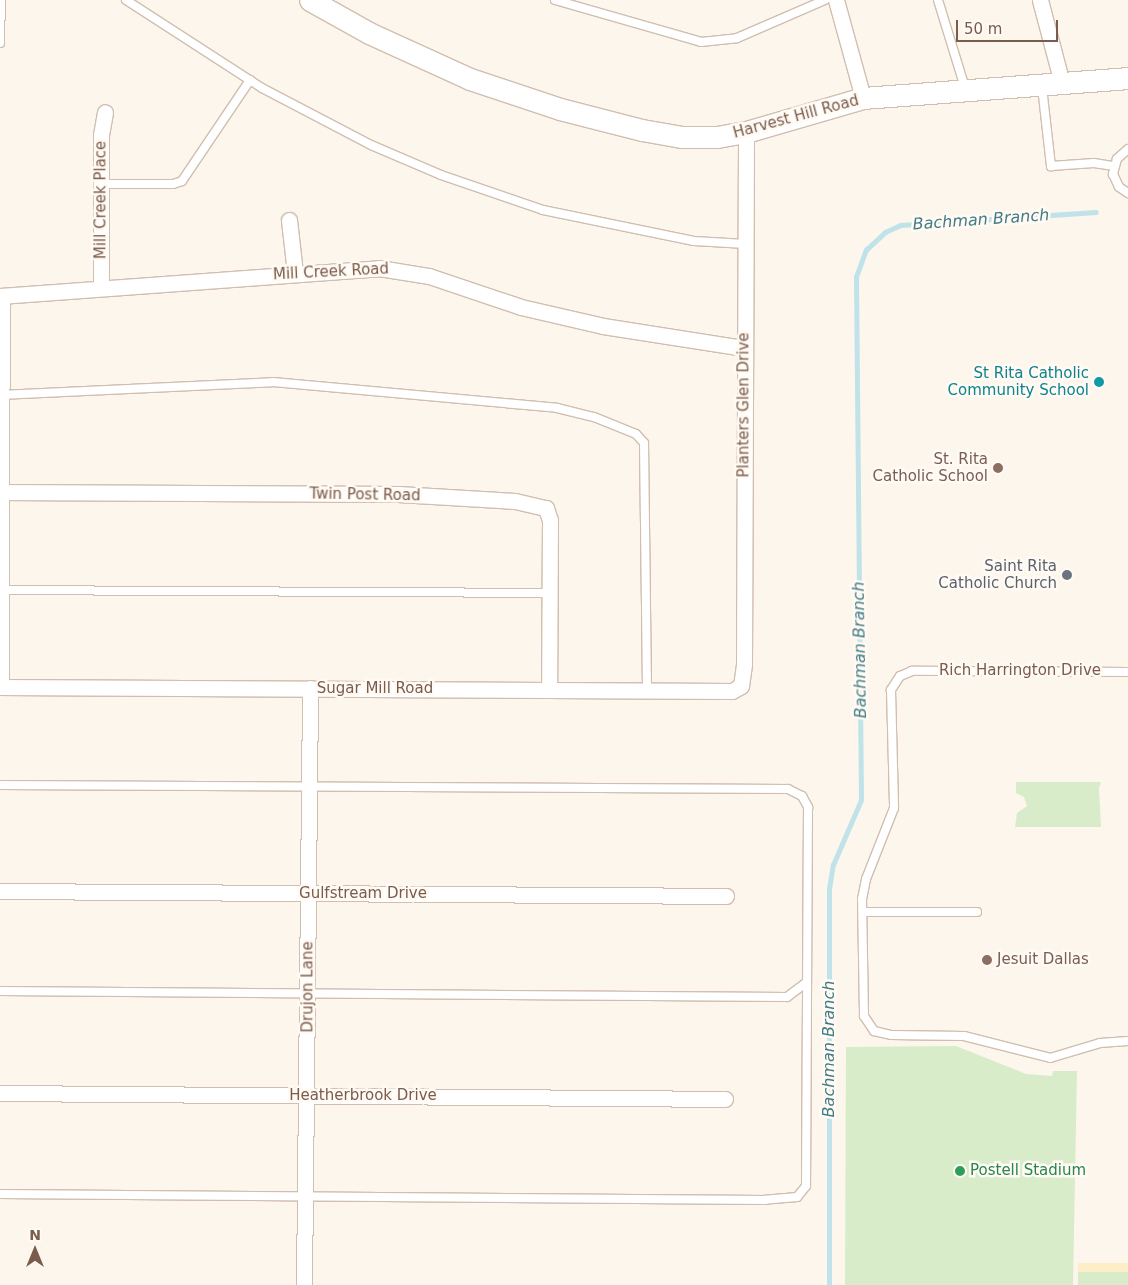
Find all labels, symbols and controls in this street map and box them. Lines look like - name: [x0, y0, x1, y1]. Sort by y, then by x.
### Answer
- scale bar: [958, 10, 1060, 42]
- text: 50 m: [964, 20, 1002, 38]
- street label: Harvest Hill Road: [731, 92, 861, 142]
- street label: Mill Creek Place: [92, 141, 110, 259]
- water label: Bachman Branch: [912, 206, 1050, 234]
- street label: Mill Creek Road: [273, 260, 389, 284]
- street label: Planters Glen Drive: [735, 332, 753, 478]
- place label: St Rita Catholic Community School: [948, 364, 1089, 399]
- marker: St Rita Catholic Community School: [1093, 376, 1105, 388]
- place label: St. Rita Catholic School: [873, 450, 988, 485]
- marker: St. Rita Catholic School: [992, 462, 1004, 474]
- street label: Twin Post Road: [309, 485, 421, 505]
- place label: Saint Rita Catholic Church: [938, 557, 1057, 592]
- marker: Saint Rita Catholic Church: [1061, 569, 1073, 581]
- water label: Bachman Branch: [849, 581, 871, 719]
- street label: Rich Harrington Drive: [939, 662, 1101, 680]
- street label: Sugar Mill Road: [317, 680, 433, 698]
- street label: Gulfstream Drive: [299, 885, 427, 903]
- street label: Drujon Lane: [299, 941, 317, 1033]
- place label: Jesuit Dallas: [997, 951, 1089, 969]
- marker: Jesuit Dallas: [981, 954, 993, 966]
- water label: Bachman Branch: [819, 981, 839, 1117]
- street label: Heatherbrook Drive: [289, 1087, 437, 1105]
- place label: Postell Stadium: [970, 1162, 1086, 1180]
- marker: Postell Stadium: [954, 1165, 966, 1177]
- north arrow: [10, 1225, 60, 1275]
- text: N: [29, 1227, 41, 1243]

